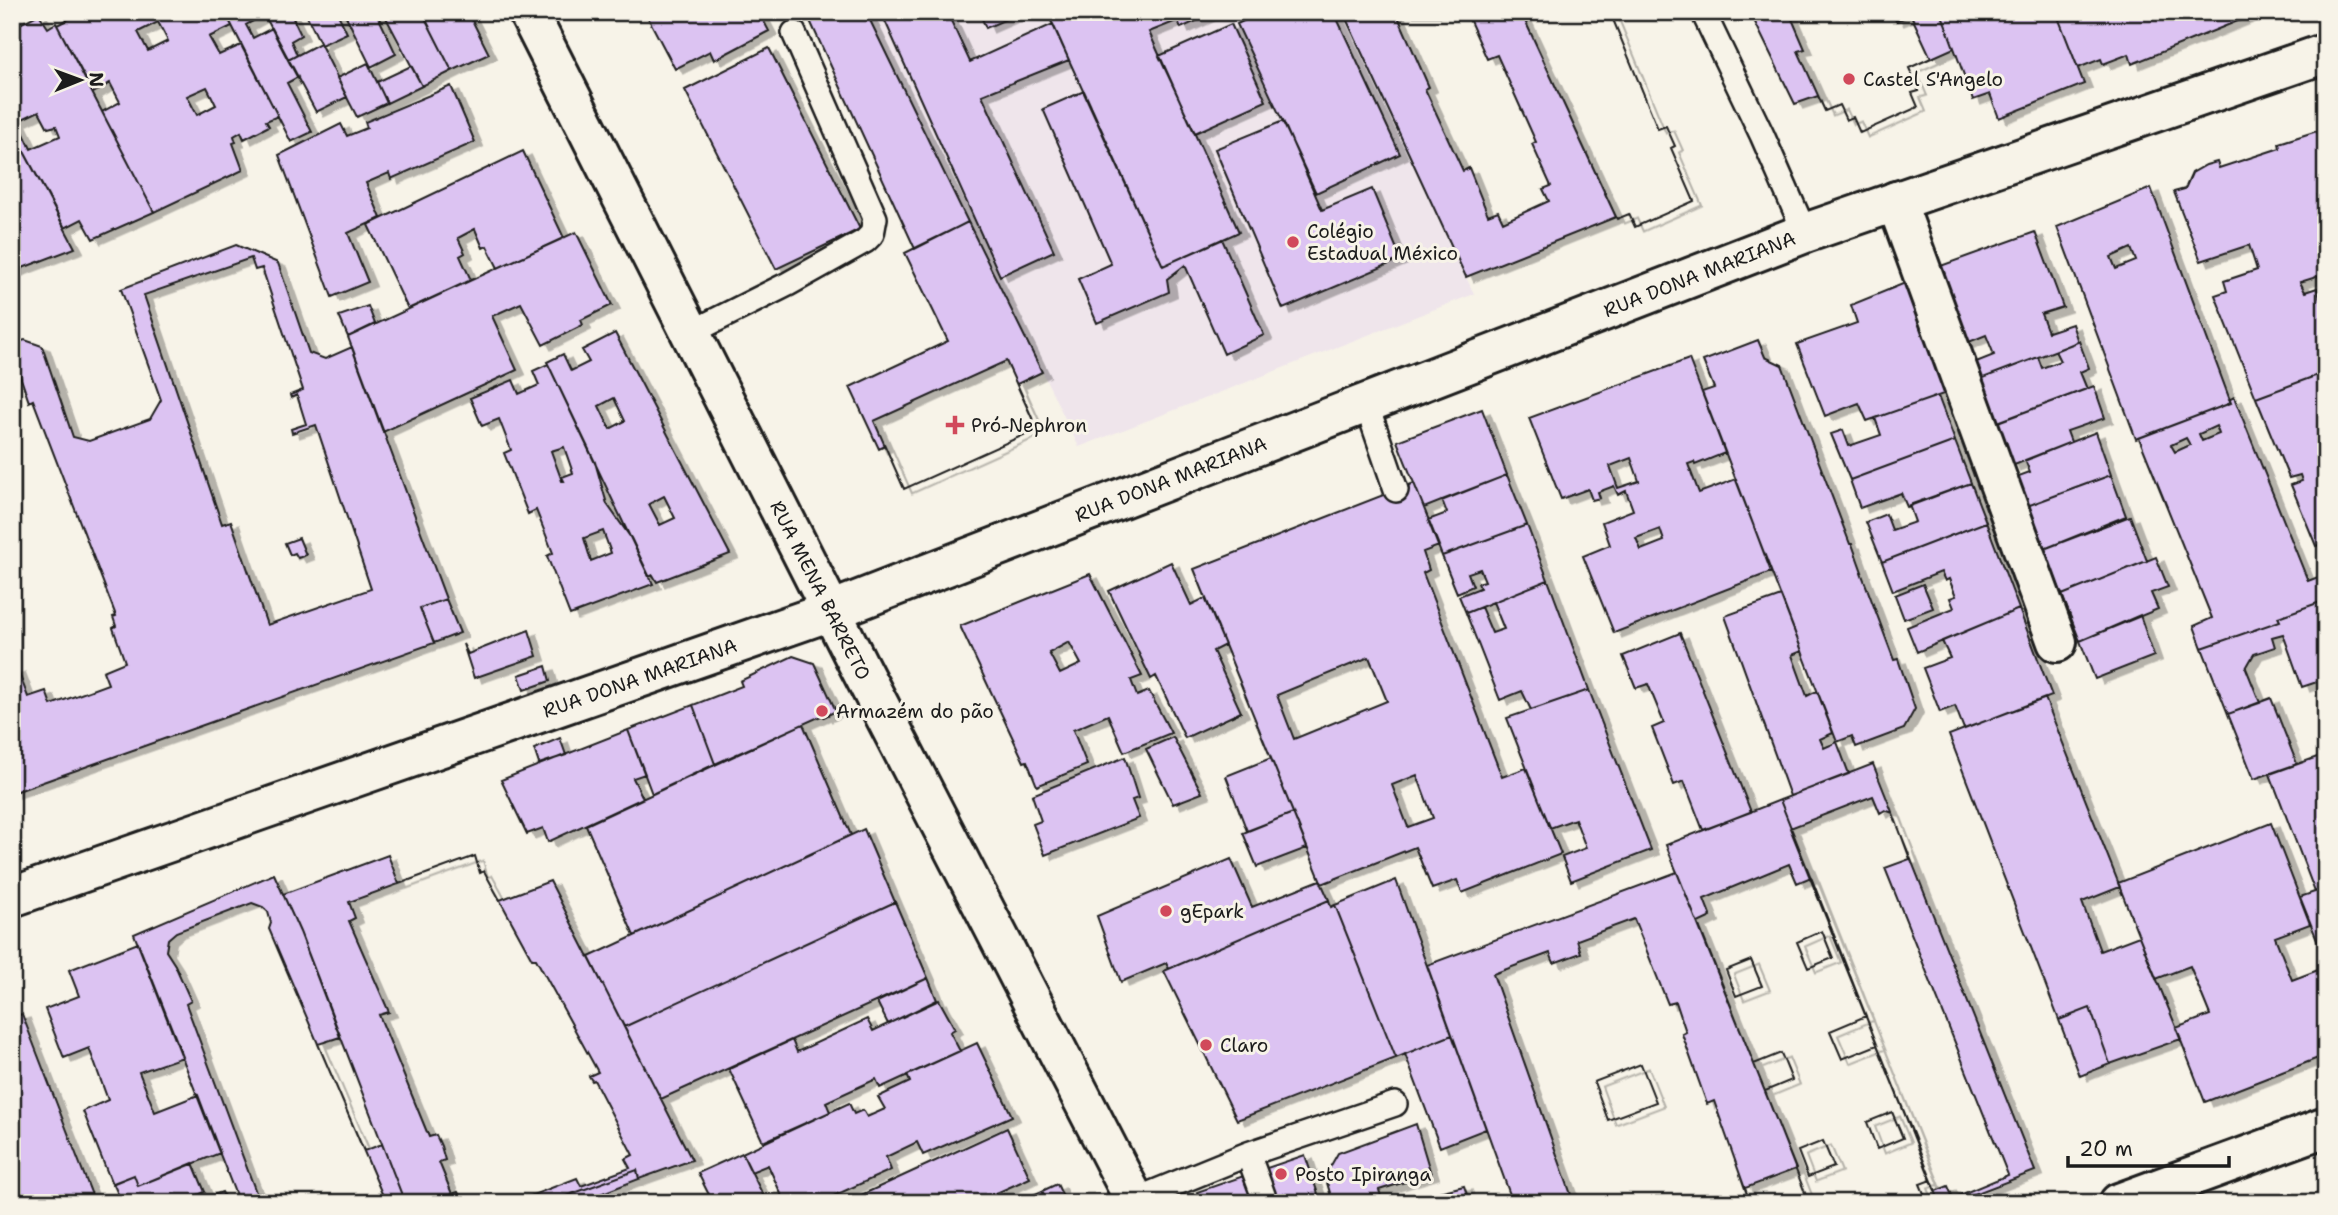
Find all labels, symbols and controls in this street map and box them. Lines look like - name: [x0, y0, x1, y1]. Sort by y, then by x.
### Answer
- north arrow: [46, 46, 116, 116]
- place label: Castel S'Angelo: [1863, 67, 2003, 92]
- marker: Castel S'Angelo: [1841, 71, 1857, 87]
- text: N: [84, 72, 109, 87]
- place label: Colégio Estadual México: [1307, 219, 1458, 266]
- street label: RUA DONA MARIANA: [1600, 226, 1799, 323]
- marker: Colégio Estadual México: [1285, 234, 1301, 250]
- place label: Pró-Nephron: [971, 413, 1087, 438]
- marker: Pró-Nephron: [945, 415, 965, 435]
- street label: RUA DONA MARIANA: [1071, 431, 1271, 528]
- street label: RUA MENA BARRETO: [764, 497, 876, 684]
- street label: RUA DONA MARIANA: [540, 633, 741, 724]
- place label: Armazém do pão: [836, 699, 994, 724]
- marker: Armazém do pão: [814, 703, 830, 719]
- place label: gEpark: [1180, 899, 1244, 924]
- marker: gEpark: [1158, 903, 1174, 919]
- place label: Claro: [1220, 1033, 1268, 1058]
- marker: Claro: [1198, 1037, 1214, 1053]
- scale bar: [2068, 1124, 2230, 1168]
- text: 20 m: [2079, 1135, 2133, 1163]
- place label: Posto Ipiranga: [1295, 1162, 1431, 1187]
- marker: Posto Ipiranga: [1273, 1166, 1289, 1182]

